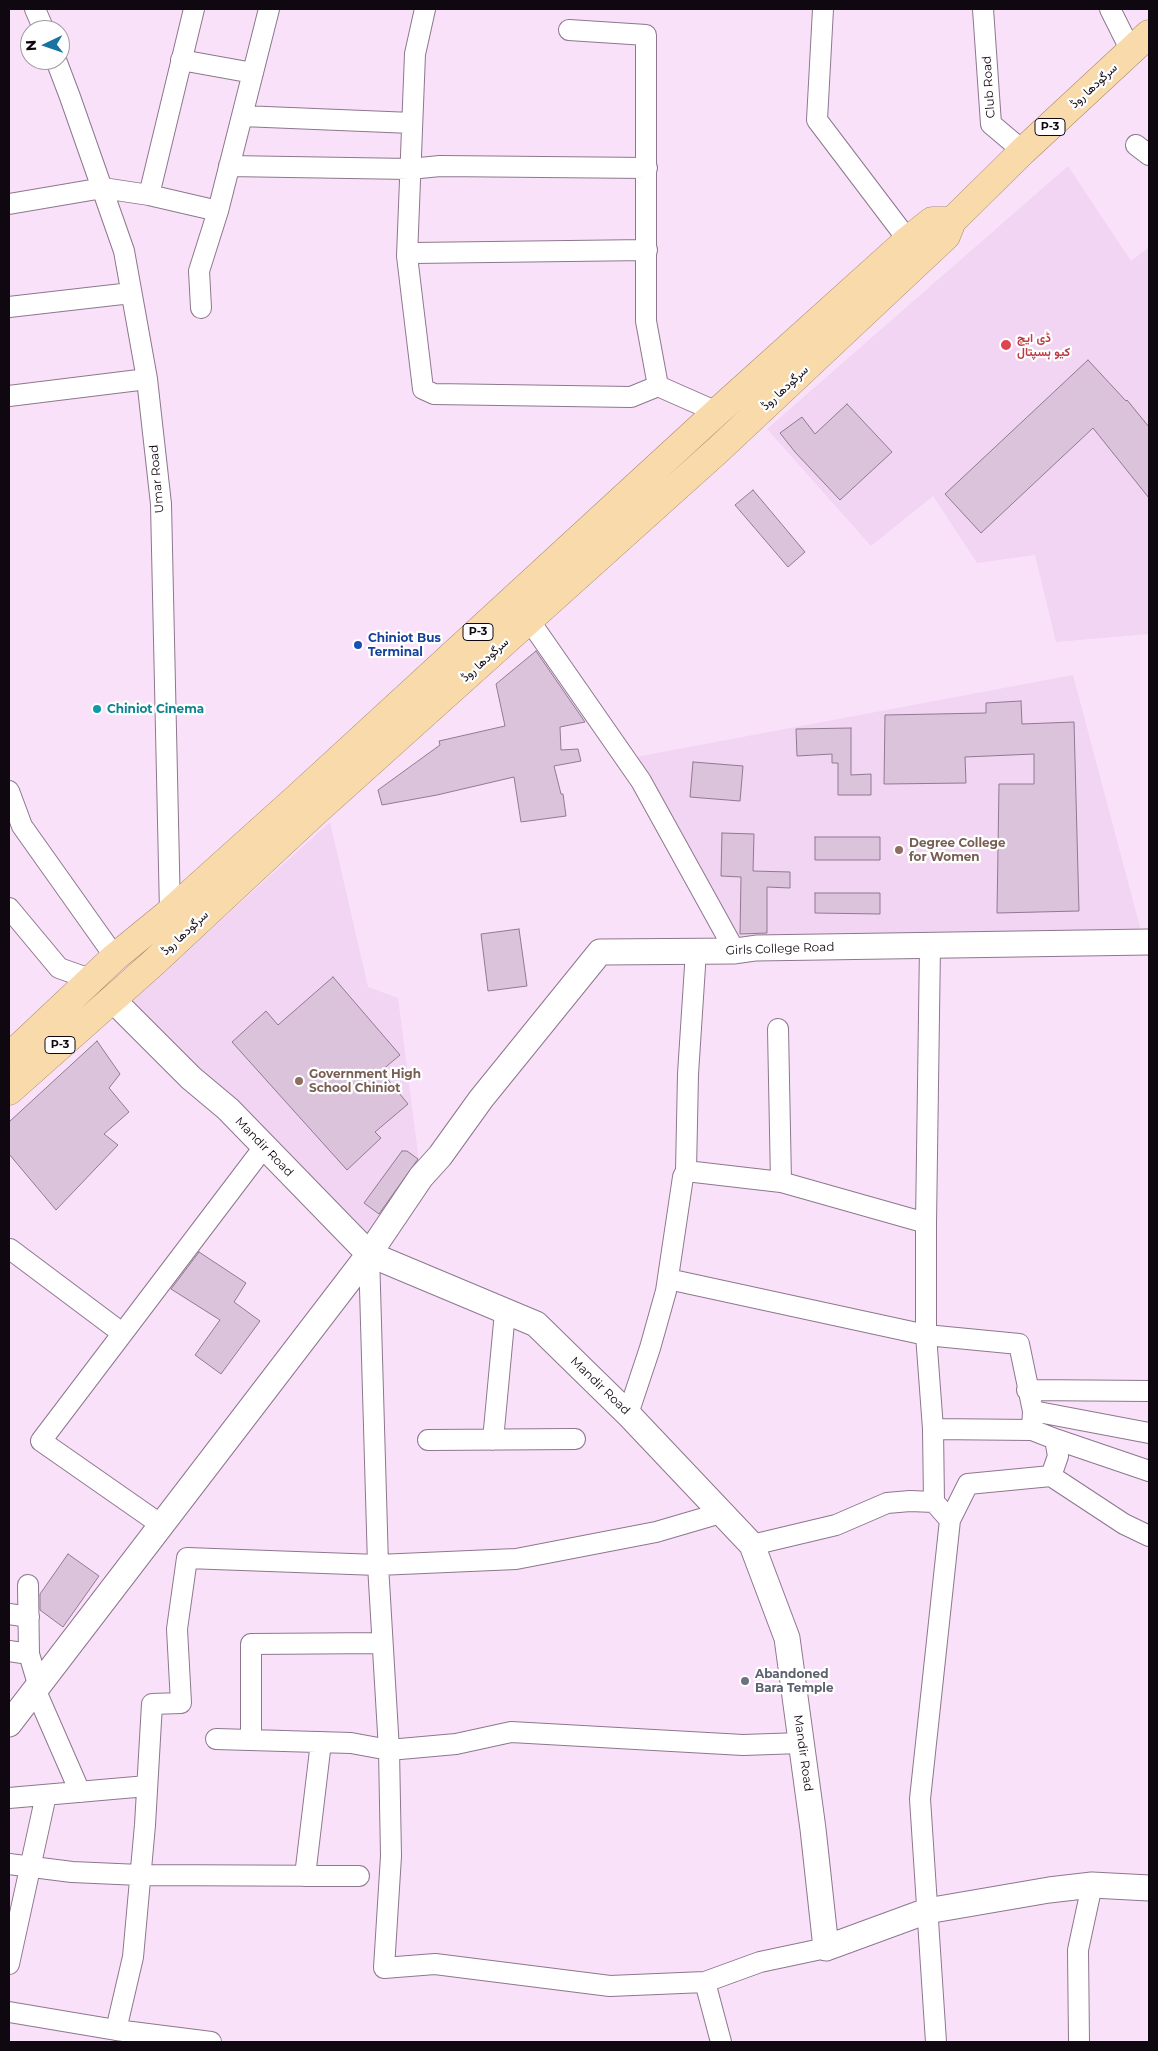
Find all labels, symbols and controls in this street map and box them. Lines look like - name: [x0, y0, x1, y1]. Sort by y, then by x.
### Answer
- north arrow: [20, 20, 70, 70]
- text: N: [22, 40, 40, 52]
- street label: Club Road: [980, 55, 998, 119]
- street label: سرگودھا روڈ: [1068, 61, 1120, 111]
- road number: P-3: [1035, 118, 1065, 136]
- place label: ڈی ایچ کیو ہسپتال: [1017, 331, 1070, 359]
- marker: ڈی ایچ کیو ہسپتال: [999, 338, 1013, 352]
- street label: سرگودھا روڈ: [759, 363, 811, 413]
- street label: Umar Road: [147, 444, 167, 514]
- road number: P-3: [463, 624, 493, 640]
- place label: Chiniot Bus Terminal: [368, 631, 441, 659]
- street label: سرگودھا روڈ: [458, 635, 512, 685]
- marker: Chiniot Bus Terminal: [352, 639, 364, 651]
- place label: Chiniot Cinema: [107, 702, 204, 716]
- marker: Chiniot Cinema: [91, 703, 103, 715]
- place label: Degree College for Women: [909, 836, 1006, 864]
- marker: Degree College for Women: [893, 844, 905, 856]
- street label: سرگودھا روڈ: [159, 908, 211, 958]
- street label: Girls College Road: [725, 940, 835, 958]
- road number: P-3: [45, 1036, 75, 1054]
- place label: Government High School Chiniot: [309, 1067, 421, 1095]
- marker: Government High School Chiniot: [293, 1075, 305, 1087]
- street label: Mandir Road: [232, 1114, 296, 1180]
- street label: Mandir Road: [567, 1354, 633, 1418]
- place label: Abandoned Bara Temple: [755, 1667, 833, 1695]
- marker: Abandoned Bara Temple: [739, 1675, 751, 1687]
- street label: Mandir Road: [790, 1714, 816, 1792]

